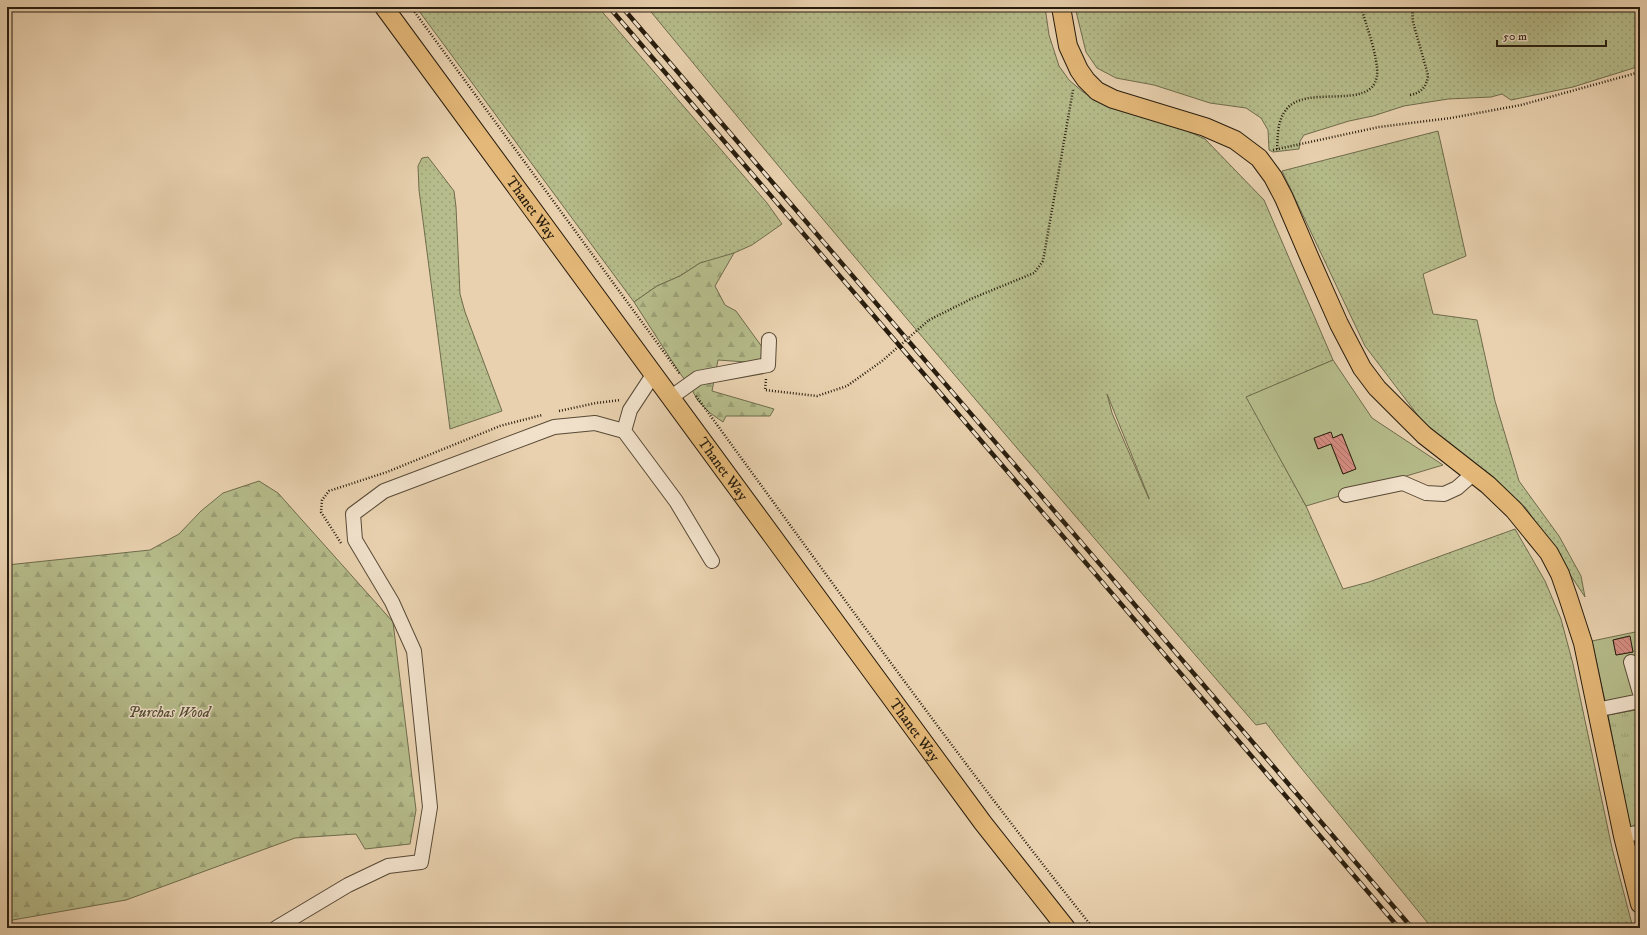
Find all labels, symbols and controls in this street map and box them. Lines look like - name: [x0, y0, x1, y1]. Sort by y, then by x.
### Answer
- scale bar: [1497, 22, 1606, 48]
- text: 50 m: [1503, 29, 1527, 44]
- street label: Thanet Way: [501, 173, 561, 244]
- street label: Thanet Way: [693, 434, 753, 505]
- street label: Thanet Way: [885, 695, 944, 767]
- park label: Purchas Wood: [128, 703, 213, 722]

